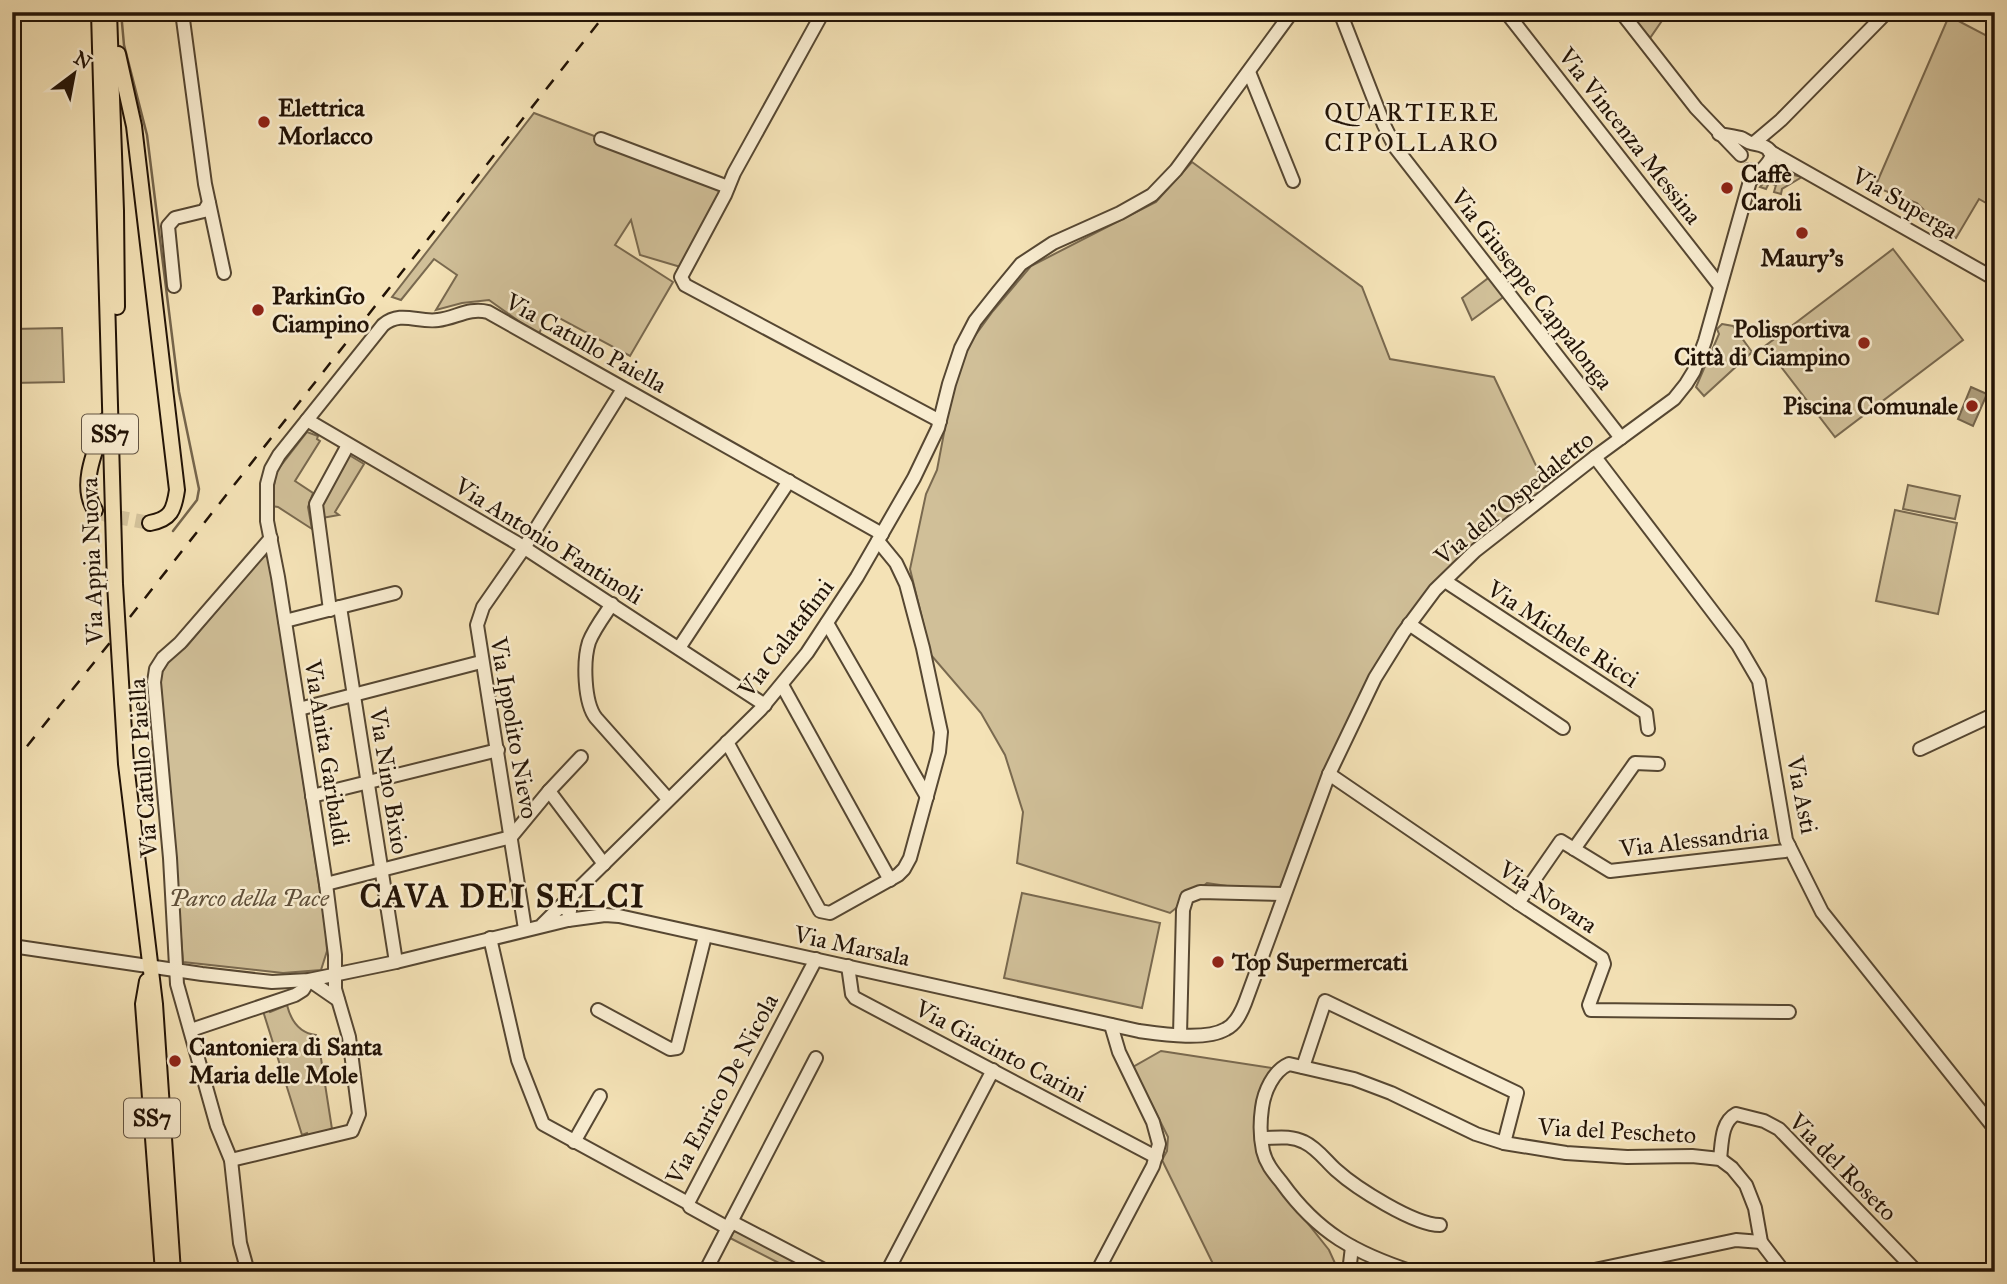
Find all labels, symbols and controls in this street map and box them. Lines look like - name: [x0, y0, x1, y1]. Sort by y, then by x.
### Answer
- north arrow: [38, 38, 108, 108]
- street label: Via Vincenza Messina: [1551, 41, 1709, 231]
- text: N: [70, 46, 96, 74]
- place label: Elettrica Morlacco: [278, 93, 373, 151]
- district label: QUARTIERE CIPOLLARO: [1324, 96, 1500, 158]
- marker: Elettrica Morlacco: [256, 114, 272, 130]
- place label: Caffè Caroli: [1741, 159, 1802, 217]
- street label: Via Superga: [1846, 160, 1964, 246]
- marker: Caffè Caroli: [1719, 180, 1735, 196]
- street label: Via Giuseppe Cappalonga: [1444, 182, 1620, 396]
- marker: Maury's: [1794, 225, 1810, 241]
- place label: Maury's: [1761, 243, 1844, 273]
- place label: ParkinGo Ciampino: [272, 281, 369, 339]
- street label: Via Catullo Paiella: [499, 286, 673, 400]
- marker: ParkinGo Ciampino: [250, 302, 266, 318]
- place label: Polisportiva Città di Ciampino: [1674, 314, 1851, 372]
- marker: Polisportiva Città di Ciampino: [1856, 335, 1872, 351]
- place label: Piscina Comunale: [1783, 391, 1958, 421]
- marker: Piscina Comunale: [1964, 398, 1980, 414]
- road number: SS7: [82, 414, 138, 454]
- street label: Via dell'Ospedaletto: [1427, 425, 1600, 572]
- street label: Via Antonio Fantinoli: [448, 470, 649, 611]
- street label: Via Appia Nuova: [74, 476, 110, 646]
- street label: Via Calatafimi: [731, 572, 841, 704]
- street label: Via Michele Ricci: [1481, 573, 1645, 694]
- street label: Via Ippolito Nievo: [483, 634, 545, 821]
- street label: Via Anita Garibaldi: [297, 657, 357, 849]
- street label: Via Catullo Paiella: [122, 676, 164, 860]
- street label: Via Nino Bixio: [362, 705, 415, 856]
- street label: Via Asti: [1780, 753, 1824, 837]
- street label: Via Alessandria: [1617, 816, 1771, 864]
- street label: Via Novara: [1492, 854, 1604, 940]
- district label: CAVA DEI SELCI: [360, 877, 646, 916]
- park label: Parco della Pace: [169, 883, 330, 913]
- street label: Via Marsala: [790, 919, 914, 973]
- place label: Top Supermercati: [1231, 947, 1408, 977]
- marker: Top Supermercati: [1210, 954, 1226, 970]
- street label: Via Enrico De Nicola: [659, 988, 785, 1190]
- street label: Via Giacinto Carini: [909, 993, 1092, 1109]
- place label: Cantoniera di Santa Maria delle Mole: [189, 1032, 383, 1090]
- marker: Cantoniera di Santa Maria delle Mole: [167, 1053, 183, 1069]
- road number: SS7: [124, 1098, 180, 1138]
- street label: Via del Roseto: [1782, 1106, 1903, 1227]
- street label: Via del Pescheto: [1536, 1112, 1697, 1150]

